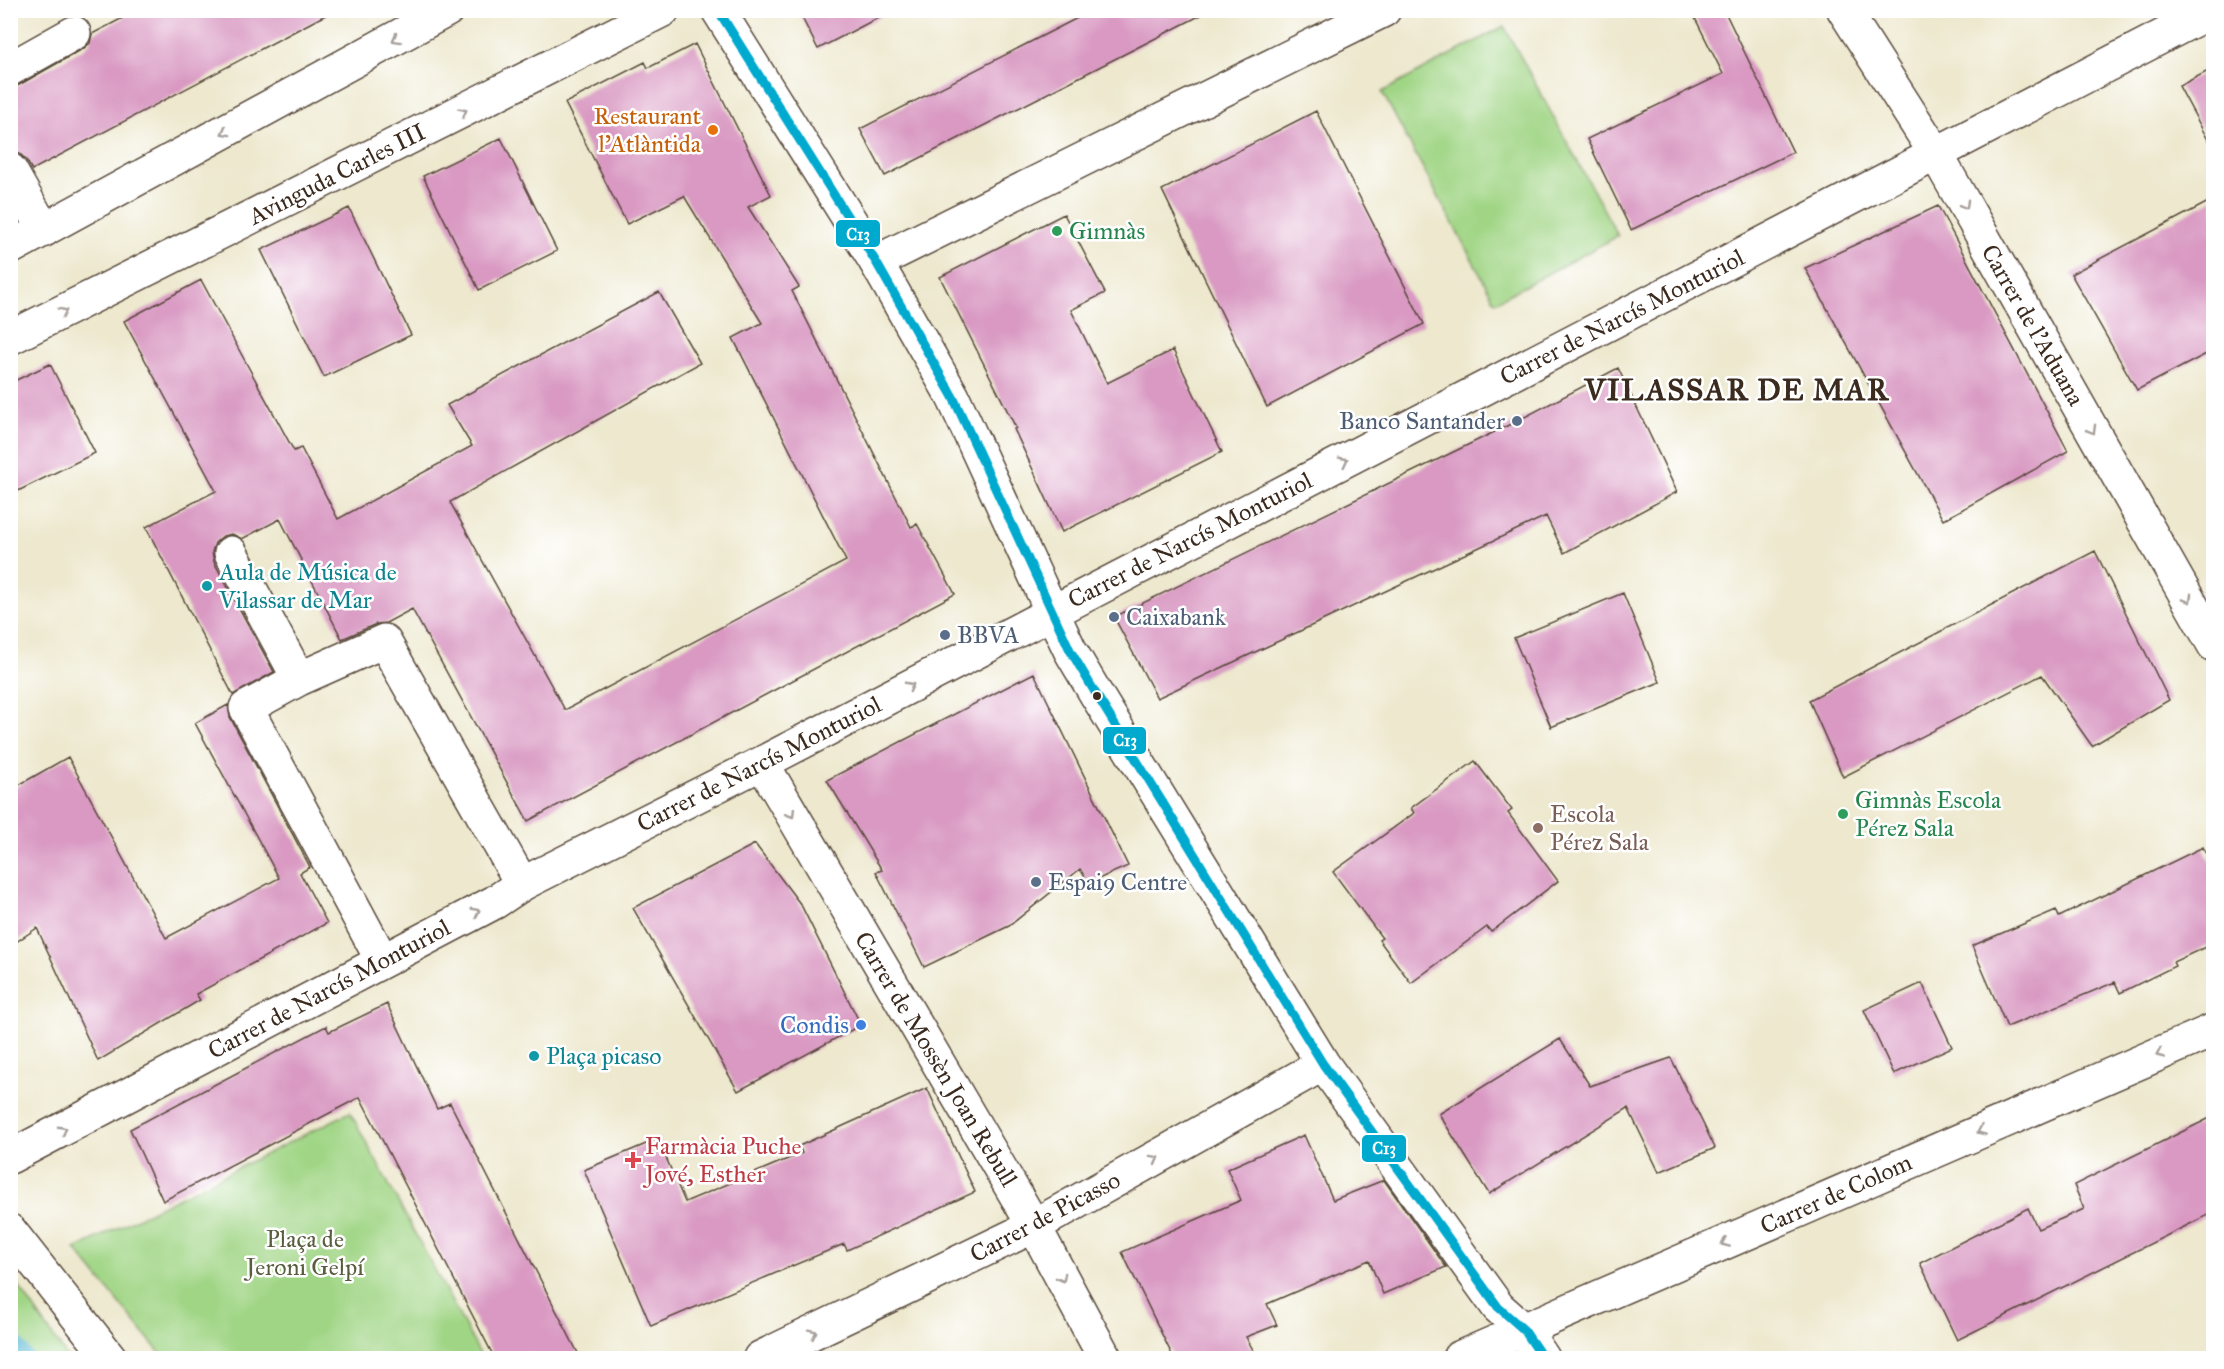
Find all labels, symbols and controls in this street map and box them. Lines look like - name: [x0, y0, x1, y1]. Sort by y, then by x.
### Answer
- one-way arrow: [392, 31, 402, 43]
- place label: Restaurant l'Atlàntida: [594, 101, 702, 159]
- one-way arrow: [456, 107, 467, 119]
- street label: Avinguda Carles III: [243, 116, 430, 232]
- marker: Restaurant l'Atlàntida: [706, 123, 720, 137]
- one-way arrow: [220, 125, 231, 136]
- one-way arrow: [1957, 199, 1969, 209]
- place label: Gimnàs: [1069, 216, 1145, 246]
- line badge: C13: [835, 219, 881, 248]
- marker: Gimnàs: [1050, 224, 1064, 238]
- text: C13: [846, 225, 870, 245]
- street label: Carrer de l'Aduana: [1975, 239, 2092, 412]
- street label: Carrer de Narcís Monturiol: [1495, 242, 1750, 392]
- one-way arrow: [56, 307, 67, 319]
- district label: VILASSAR DE MAR: [1583, 372, 1890, 408]
- place label: Banco Santander: [1339, 406, 1505, 436]
- marker: Banco Santander: [1510, 414, 1524, 428]
- one-way arrow: [2085, 424, 2096, 434]
- one-way arrow: [1338, 457, 1348, 468]
- street label: Carrer de Narcís Monturiol: [1063, 465, 1318, 615]
- place label: Aula de Música de Vilassar de Mar: [218, 557, 397, 615]
- marker: Aula de Música de Vilassar de Mar: [200, 579, 214, 593]
- one-way arrow: [2181, 593, 2192, 604]
- place label: Caixabank: [1126, 602, 1227, 632]
- marker: Caixabank: [1107, 610, 1121, 624]
- place label: BBVA: [957, 620, 1020, 650]
- marker: BBVA: [938, 628, 952, 642]
- one-way arrow: [904, 682, 914, 693]
- street label: Carrer de Narcís Monturiol: [632, 689, 887, 839]
- unlabelled marker: [1091, 690, 1103, 702]
- line badge: C13: [1102, 726, 1147, 755]
- text: C13: [1113, 731, 1137, 751]
- place label: Gimnàs Escola Pérez Sala: [1855, 785, 2002, 843]
- place label: Escola Pérez Sala: [1550, 799, 1650, 857]
- marker: Gimnàs Escola Pérez Sala: [1836, 807, 1850, 821]
- one-way arrow: [784, 808, 796, 818]
- marker: Escola Pérez Sala: [1531, 821, 1545, 835]
- place label: Espai9 Centre: [1048, 867, 1187, 897]
- marker: Espai9 Centre: [1029, 875, 1043, 889]
- one-way arrow: [470, 908, 481, 919]
- street label: Carrer de Narcís Monturiol: [203, 912, 456, 1066]
- street label: Carrer de Mossèn Joan Rebull: [848, 926, 1024, 1192]
- place label: Condis: [780, 1010, 849, 1040]
- marker: Condis: [854, 1018, 868, 1032]
- place label: Plaça picaso: [546, 1041, 662, 1071]
- one-way arrow: [2155, 1046, 2166, 1058]
- marker: Plaça picaso: [527, 1049, 541, 1063]
- one-way arrow: [1976, 1124, 1987, 1136]
- one-way arrow: [56, 1126, 67, 1137]
- place label: Farmàcia Puche Jové, Esther: [642, 1131, 802, 1189]
- line badge: C13: [1361, 1134, 1407, 1163]
- text: C13: [1372, 1139, 1396, 1159]
- street label: Carrer de Colom: [1755, 1147, 1917, 1241]
- marker: Farmàcia Puche Jové, Esther: [626, 1153, 640, 1167]
- one-way arrow: [1149, 1154, 1159, 1166]
- street label: Carrer de Picasso: [965, 1165, 1125, 1269]
- park label: Plaça de Jeroni Gelpí: [243, 1224, 365, 1282]
- one-way arrow: [1721, 1235, 1732, 1247]
- one-way arrow: [1055, 1271, 1066, 1282]
- one-way arrow: [807, 1329, 817, 1340]

